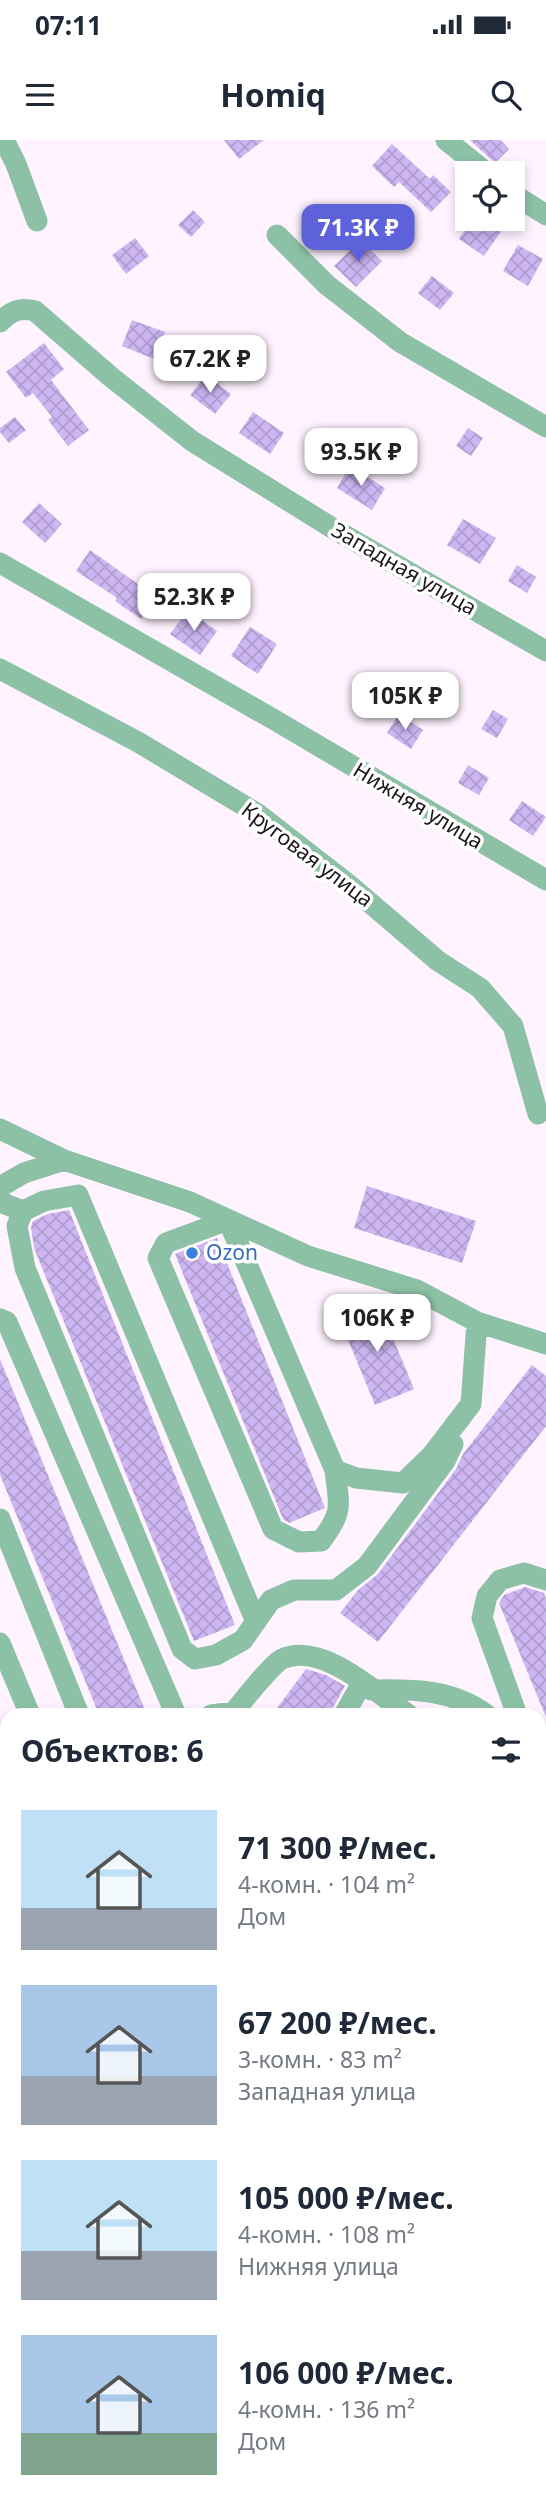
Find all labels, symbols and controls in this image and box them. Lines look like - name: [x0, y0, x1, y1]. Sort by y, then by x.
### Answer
- text: 07:11: [35, 7, 102, 43]
- text: Homiq: [220, 73, 326, 116]
- icon: menu: [21, 76, 59, 114]
- icon: search: [487, 76, 525, 114]
- map controls: [455, 161, 525, 231]
- button: locate: [455, 161, 525, 231]
- pin: 71.3K ₽: [293, 204, 423, 264]
- text: 71.3K ₽: [318, 211, 398, 243]
- pin: 67.2K ₽: [145, 336, 275, 395]
- text: 67.2K ₽: [170, 342, 250, 374]
- pin: 93.5K ₽: [296, 428, 426, 488]
- text: 93.5K ₽: [321, 435, 401, 467]
- street label: Западная улица: [327, 515, 482, 621]
- pin: 52.3K ₽: [129, 574, 259, 633]
- text: 52.3K ₽: [154, 580, 234, 612]
- pin: 105K ₽: [348, 672, 462, 732]
- text: 105K ₽: [368, 679, 442, 711]
- street label: Нижняя улица: [348, 755, 489, 855]
- street label: Круговая улица: [236, 795, 379, 913]
- place label: Ozon: [206, 1238, 258, 1266]
- marker: Ozon: [184, 1245, 200, 1261]
- pin: 106K ₽: [320, 1294, 434, 1354]
- text: 106K ₽: [340, 1301, 414, 1333]
- text: Объектов: 6: [21, 1730, 204, 1771]
- icon: filters: [487, 1731, 525, 1769]
- text: 71 300 ₽/мес.: [238, 1827, 437, 1868]
- icon: home: [77, 1838, 161, 1922]
- text: 4-комн. · 104 m²: [238, 1868, 415, 1900]
- text: Дом: [238, 1900, 286, 1932]
- text: 67 200 ₽/мес.: [238, 2002, 437, 2043]
- icon: home: [77, 2013, 161, 2097]
- text: 3-комн. · 83 m²: [238, 2043, 402, 2075]
- text: Западная улица: [238, 2075, 416, 2107]
- text: 105 000 ₽/мес.: [238, 2177, 454, 2218]
- icon: home: [77, 2188, 161, 2272]
- text: 4-комн. · 108 m²: [238, 2218, 415, 2250]
- text: Нижняя улица: [238, 2250, 399, 2282]
- text: 106 000 ₽/мес.: [238, 2352, 454, 2393]
- icon: home: [77, 2363, 161, 2447]
- text: 4-комн. · 136 m²: [238, 2393, 415, 2425]
- text: Дом: [238, 2425, 286, 2457]

